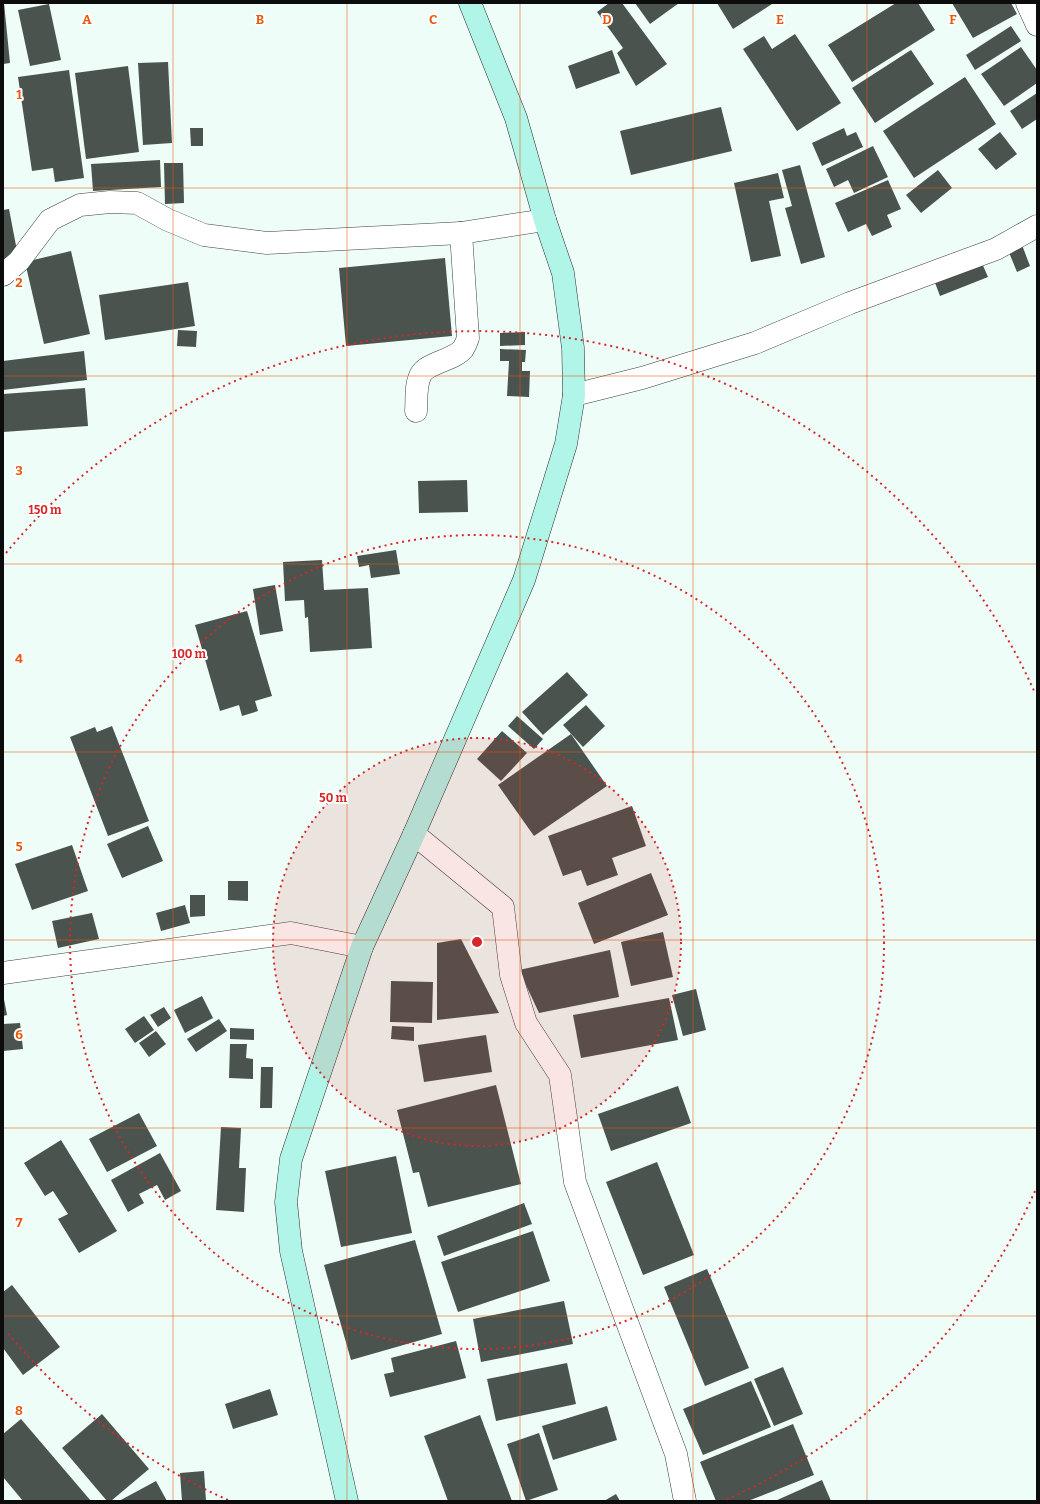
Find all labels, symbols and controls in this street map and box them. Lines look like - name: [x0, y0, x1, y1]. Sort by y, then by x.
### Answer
- text: A: [82, 12, 92, 27]
- text: B: [256, 12, 264, 27]
- text: C: [429, 12, 437, 27]
- text: D: [602, 12, 612, 27]
- text: E: [776, 12, 784, 27]
- text: F: [949, 12, 957, 27]
- text: 1: [16, 87, 22, 102]
- text: 2: [15, 275, 23, 290]
- text: 3: [15, 463, 23, 478]
- text: 150 m: [29, 503, 62, 517]
- text: 100 m: [172, 647, 207, 661]
- text: 4: [15, 651, 23, 666]
- text: 50 m: [319, 791, 347, 805]
- text: 5: [15, 839, 23, 854]
- centre of rings: [470, 935, 484, 949]
- text: 6: [15, 1027, 23, 1042]
- text: 7: [16, 1215, 23, 1230]
- text: 8: [15, 1403, 23, 1418]

